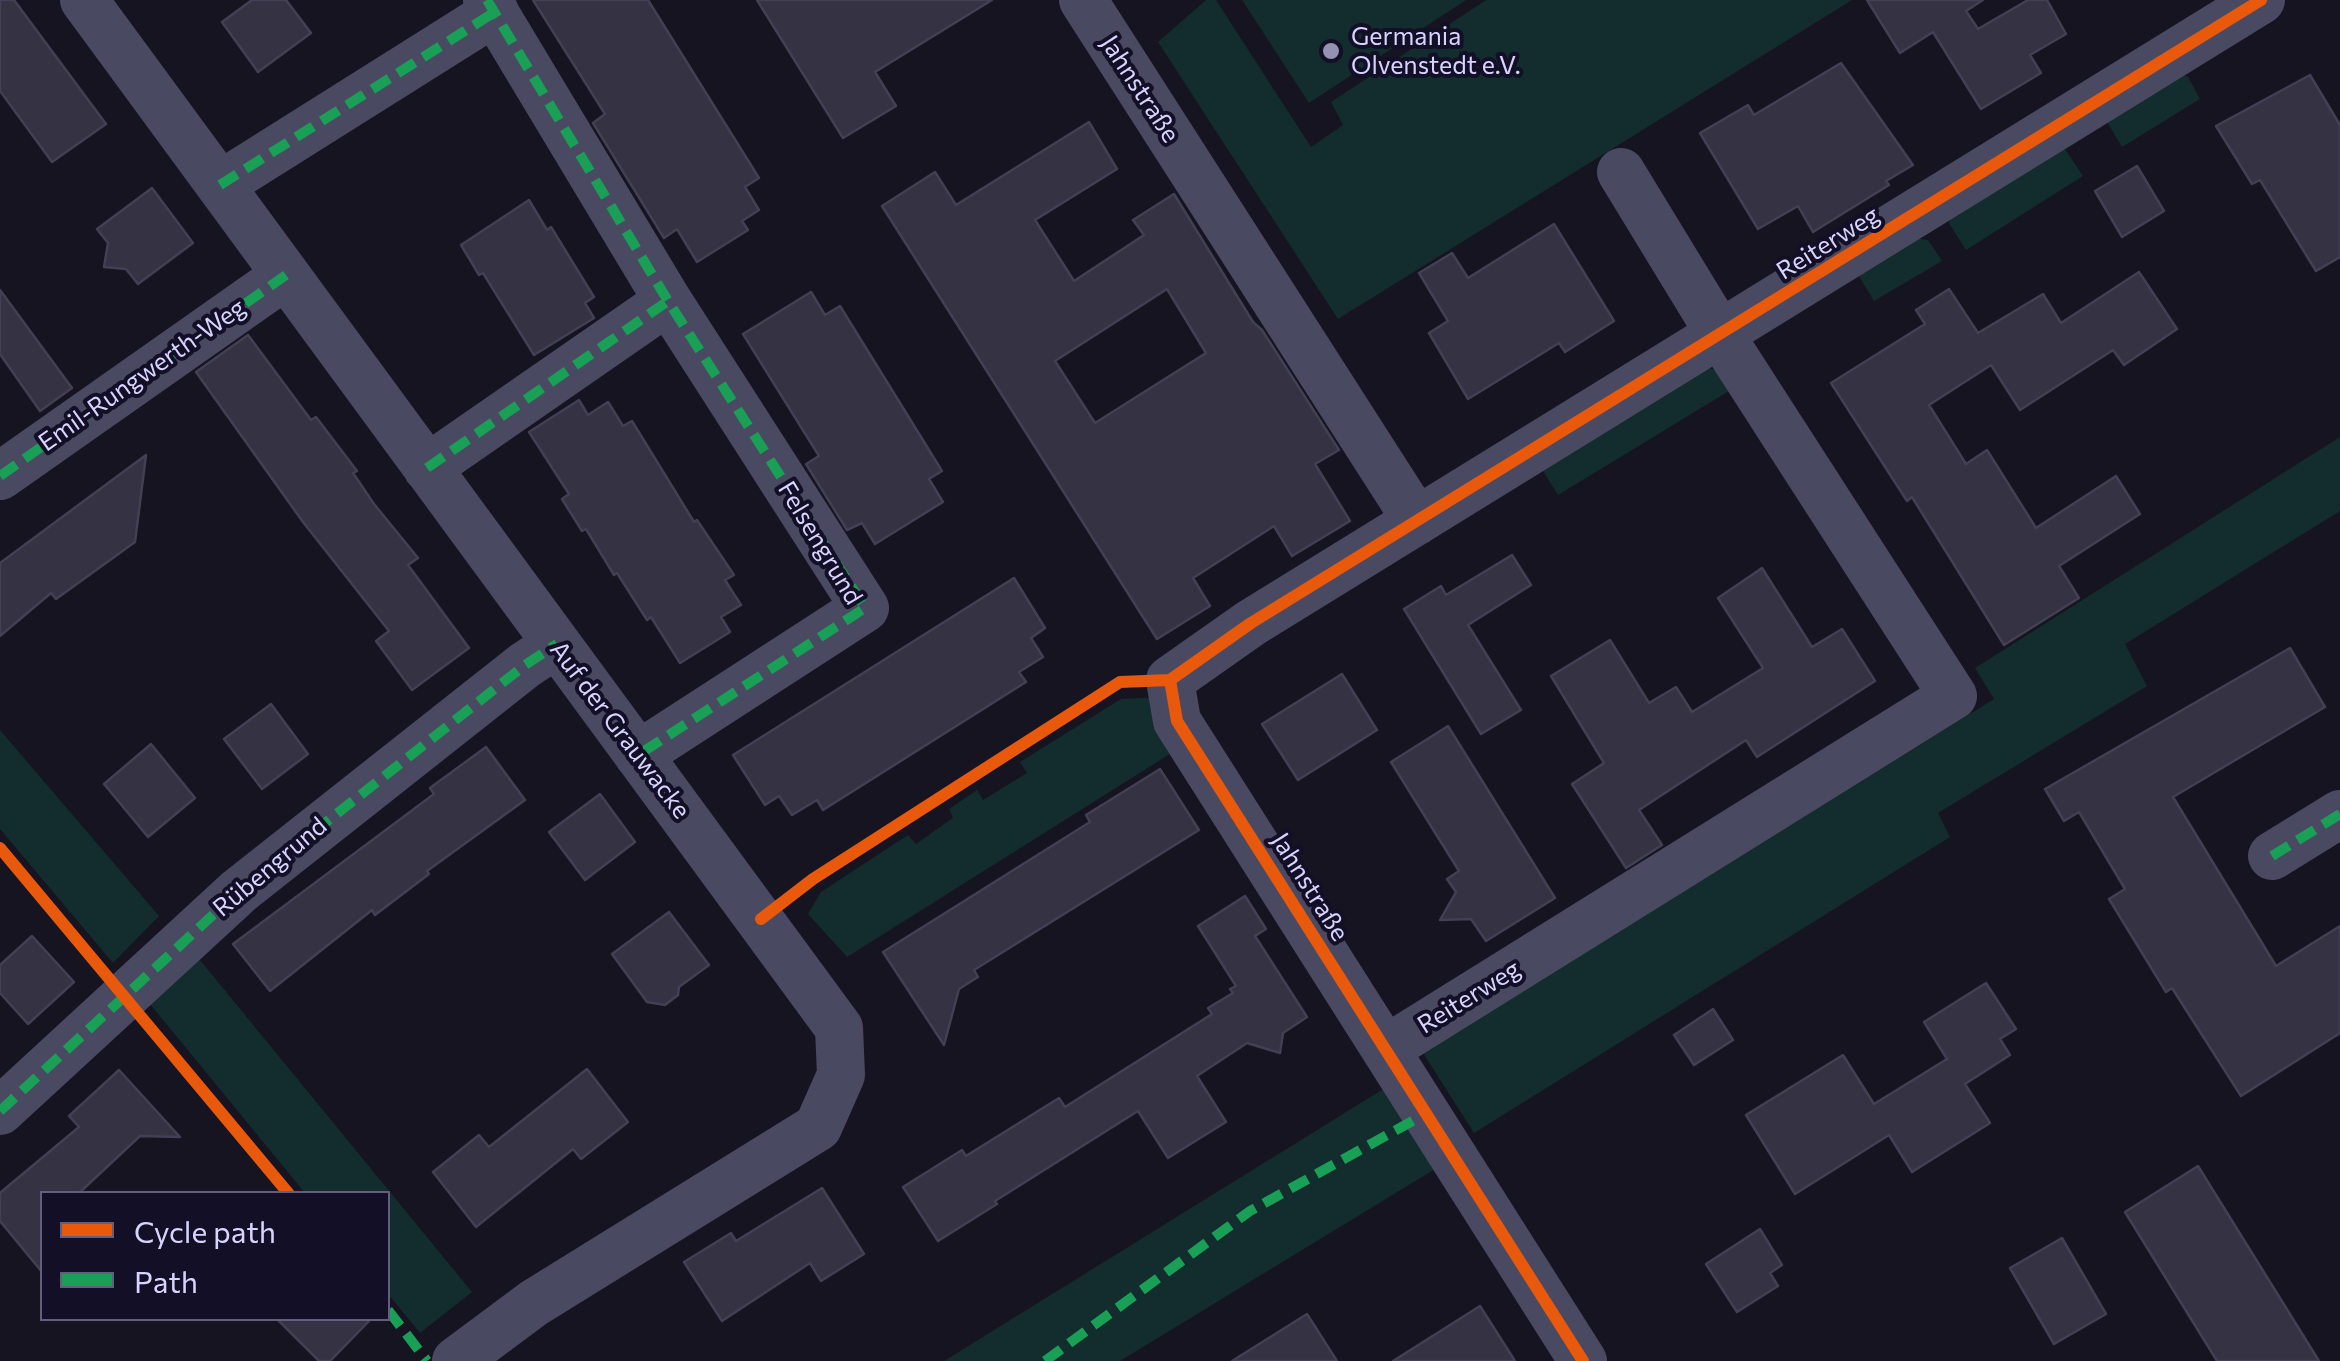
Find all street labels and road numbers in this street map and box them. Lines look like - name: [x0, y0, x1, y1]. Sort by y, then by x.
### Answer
- street label: Jahnstraße: [1094, 30, 1186, 148]
- street label: Reiterweg: [1771, 200, 1885, 286]
- street label: Emil-Rungwerth-Weg: [33, 292, 251, 458]
- street label: Felsengrund: [771, 476, 869, 610]
- street label: Auf der Grauwacke: [543, 635, 697, 825]
- street label: Rübengrund: [207, 811, 333, 923]
- street label: Jahnstraße: [1265, 827, 1355, 947]
- street label: Reiterweg: [1412, 954, 1526, 1040]

